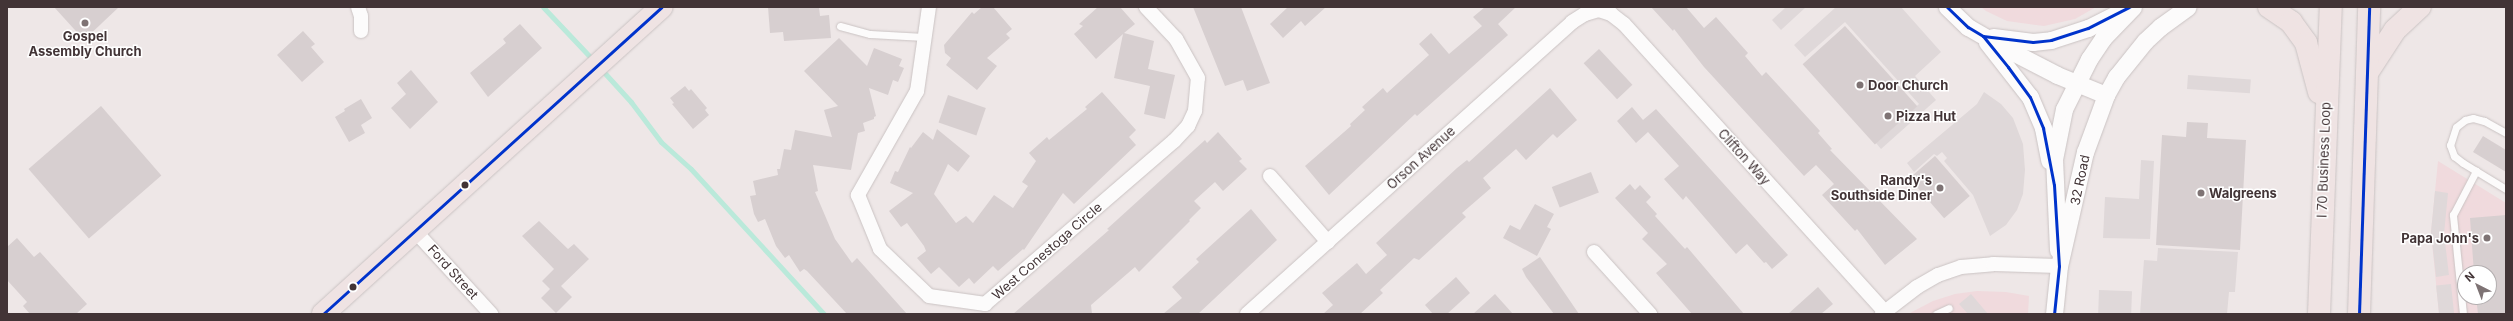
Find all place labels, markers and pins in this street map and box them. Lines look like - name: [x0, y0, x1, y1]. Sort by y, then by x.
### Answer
- marker: Gospel Assembly Church: [80, 18, 90, 28]
- place label: Gospel Assembly Church: [28, 29, 142, 60]
- place label: Door Church: [1868, 77, 1948, 93]
- marker: Door Church: [1855, 80, 1865, 90]
- place label: Pizza Hut: [1896, 108, 1956, 124]
- marker: Pizza Hut: [1883, 111, 1893, 121]
- place label: Randy's Southside Diner: [1831, 173, 1932, 204]
- unlabelled marker: [460, 180, 470, 190]
- marker: Randy's Southside Diner: [1935, 183, 1945, 193]
- place label: Walgreens: [2209, 185, 2277, 201]
- marker: Walgreens: [2196, 188, 2206, 198]
- place label: Papa John's: [2401, 230, 2479, 246]
- marker: Papa John's: [2482, 233, 2492, 243]
- unlabelled marker: [348, 282, 358, 292]

